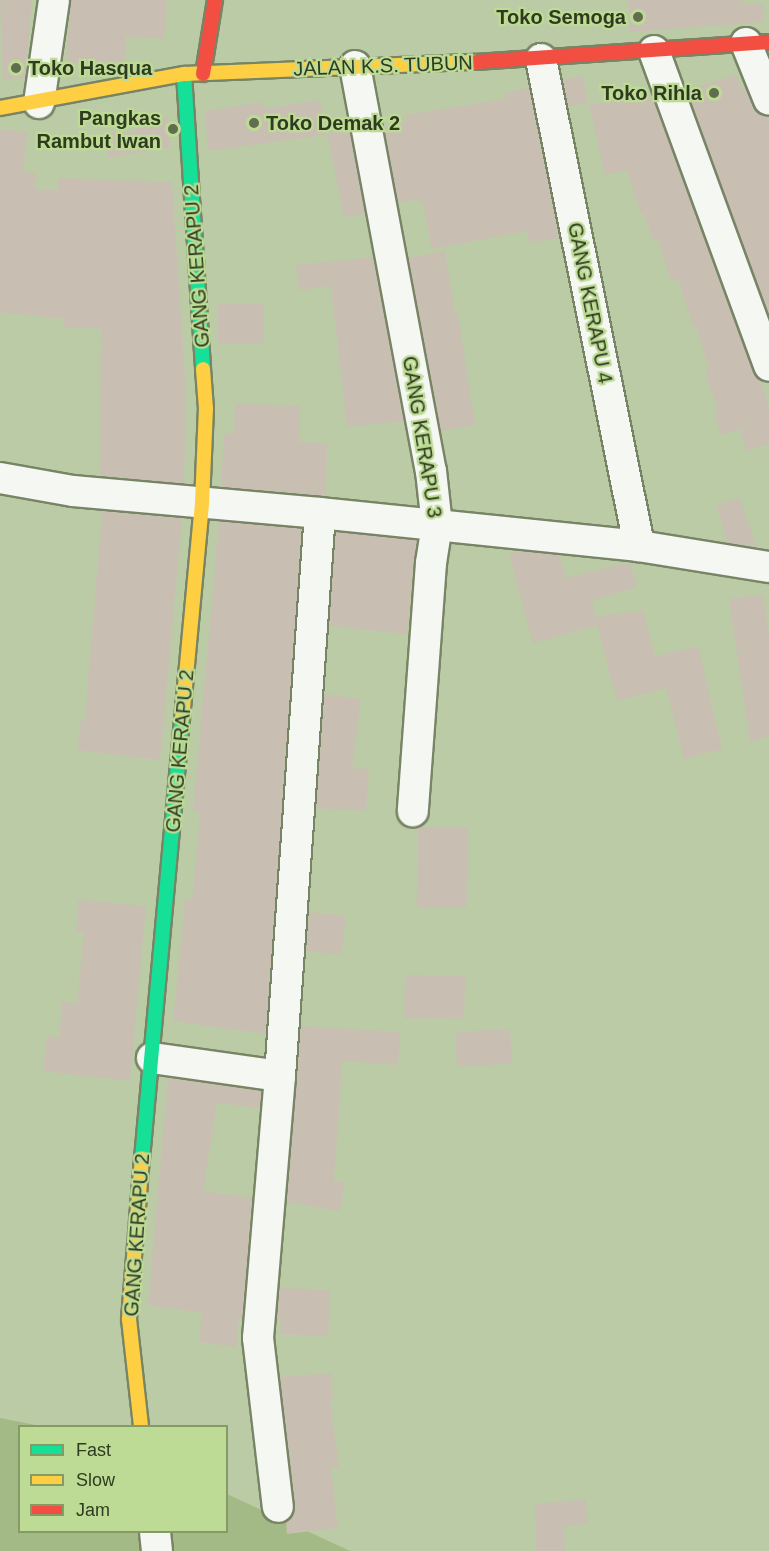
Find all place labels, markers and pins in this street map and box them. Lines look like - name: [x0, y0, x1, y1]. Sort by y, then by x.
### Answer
- place label: Toko Semoga: [496, 5, 626, 29]
- marker: Toko Semoga: [631, 10, 645, 24]
- place label: Toko Hasqua: [28, 56, 152, 80]
- marker: Toko Hasqua: [9, 61, 23, 75]
- place label: Toko Rihla: [601, 81, 702, 105]
- marker: Toko Rihla: [707, 86, 721, 100]
- place label: Pangkas Rambut Iwan: [37, 106, 161, 153]
- place label: Toko Demak 2: [266, 111, 400, 135]
- marker: Toko Demak 2: [247, 116, 261, 130]
- marker: Pangkas Rambut Iwan: [166, 122, 180, 136]

